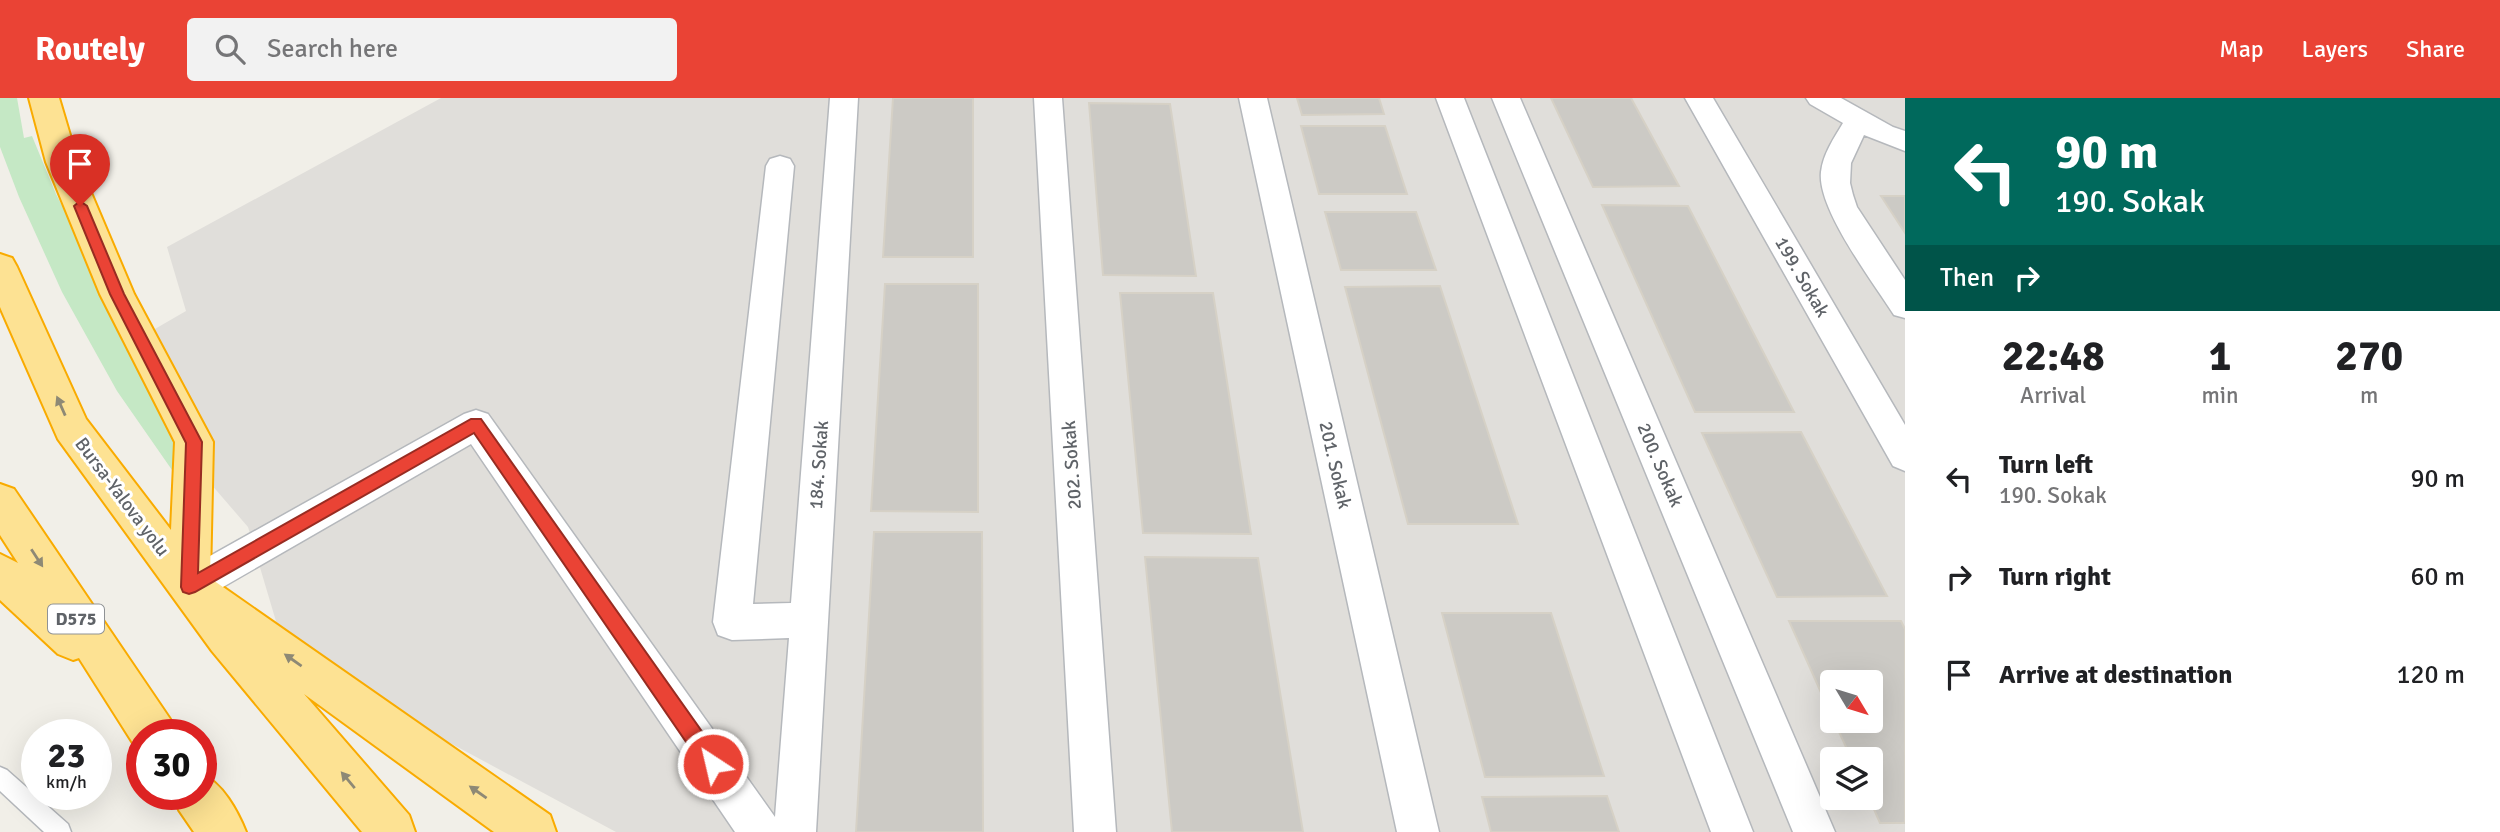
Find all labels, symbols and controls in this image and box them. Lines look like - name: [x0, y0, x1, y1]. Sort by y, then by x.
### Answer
- search box: [187, 18, 677, 81]
- text: Routely: [35, 29, 145, 70]
- icon: search: [211, 30, 249, 68]
- text: Search here: [267, 33, 398, 65]
- text: Map: [2219, 34, 2264, 64]
- text: Layers: [2302, 34, 2368, 64]
- text: Share: [2406, 34, 2465, 64]
- text: 90 m: [2055, 122, 2158, 182]
- icon: left: [1940, 126, 2031, 217]
- pin: [50, 134, 110, 206]
- icon: arrive: [61, 145, 99, 183]
- text: 190. Sokak: [2055, 182, 2205, 221]
- street label: 199. Sokak: [1769, 232, 1835, 322]
- icon: right: [2008, 259, 2046, 297]
- text: Then: [1940, 262, 1994, 294]
- text: 22:48: [2002, 331, 2105, 382]
- text: 1: [2209, 331, 2231, 382]
- text: 270: [2335, 331, 2403, 382]
- text: Arrival: [2020, 381, 2086, 410]
- text: min: [2201, 381, 2239, 410]
- text: m: [2360, 381, 2378, 410]
- one-way arrow: [55, 396, 67, 416]
- street label: 184. Sokak: [804, 419, 834, 510]
- street label: 202. Sokak: [1057, 419, 1087, 510]
- street label: 201. Sokak: [1313, 419, 1357, 512]
- street label: 200. Sokak: [1632, 419, 1689, 511]
- street label: Bursa-Yalova yolu: [69, 433, 175, 561]
- text: Turn left: [1999, 449, 2093, 481]
- icon: left: [1940, 460, 1978, 498]
- text: 90 m: [2410, 463, 2465, 495]
- text: 190. Sokak: [1999, 481, 2107, 510]
- one-way arrow: [30, 549, 43, 568]
- icon: right: [1940, 558, 1978, 596]
- text: Turn right: [1999, 561, 2111, 593]
- text: 60 m: [2410, 561, 2465, 593]
- road number: D575: [48, 604, 104, 634]
- one-way arrow: [284, 653, 302, 667]
- icon: arrive: [1940, 656, 1978, 694]
- text: Arrive at destination: [1999, 659, 2232, 691]
- text: 120 m: [2396, 659, 2465, 691]
- north arrow: [1820, 670, 1883, 733]
- map controls: [1820, 670, 1883, 810]
- speed limit sign: 30: [126, 719, 217, 810]
- position arrow: [676, 727, 750, 801]
- text: 23: [48, 734, 85, 777]
- button: layers: [1820, 747, 1883, 810]
- text: km/h: [46, 771, 87, 793]
- one-way arrow: [340, 771, 356, 789]
- one-way arrow: [469, 785, 487, 799]

